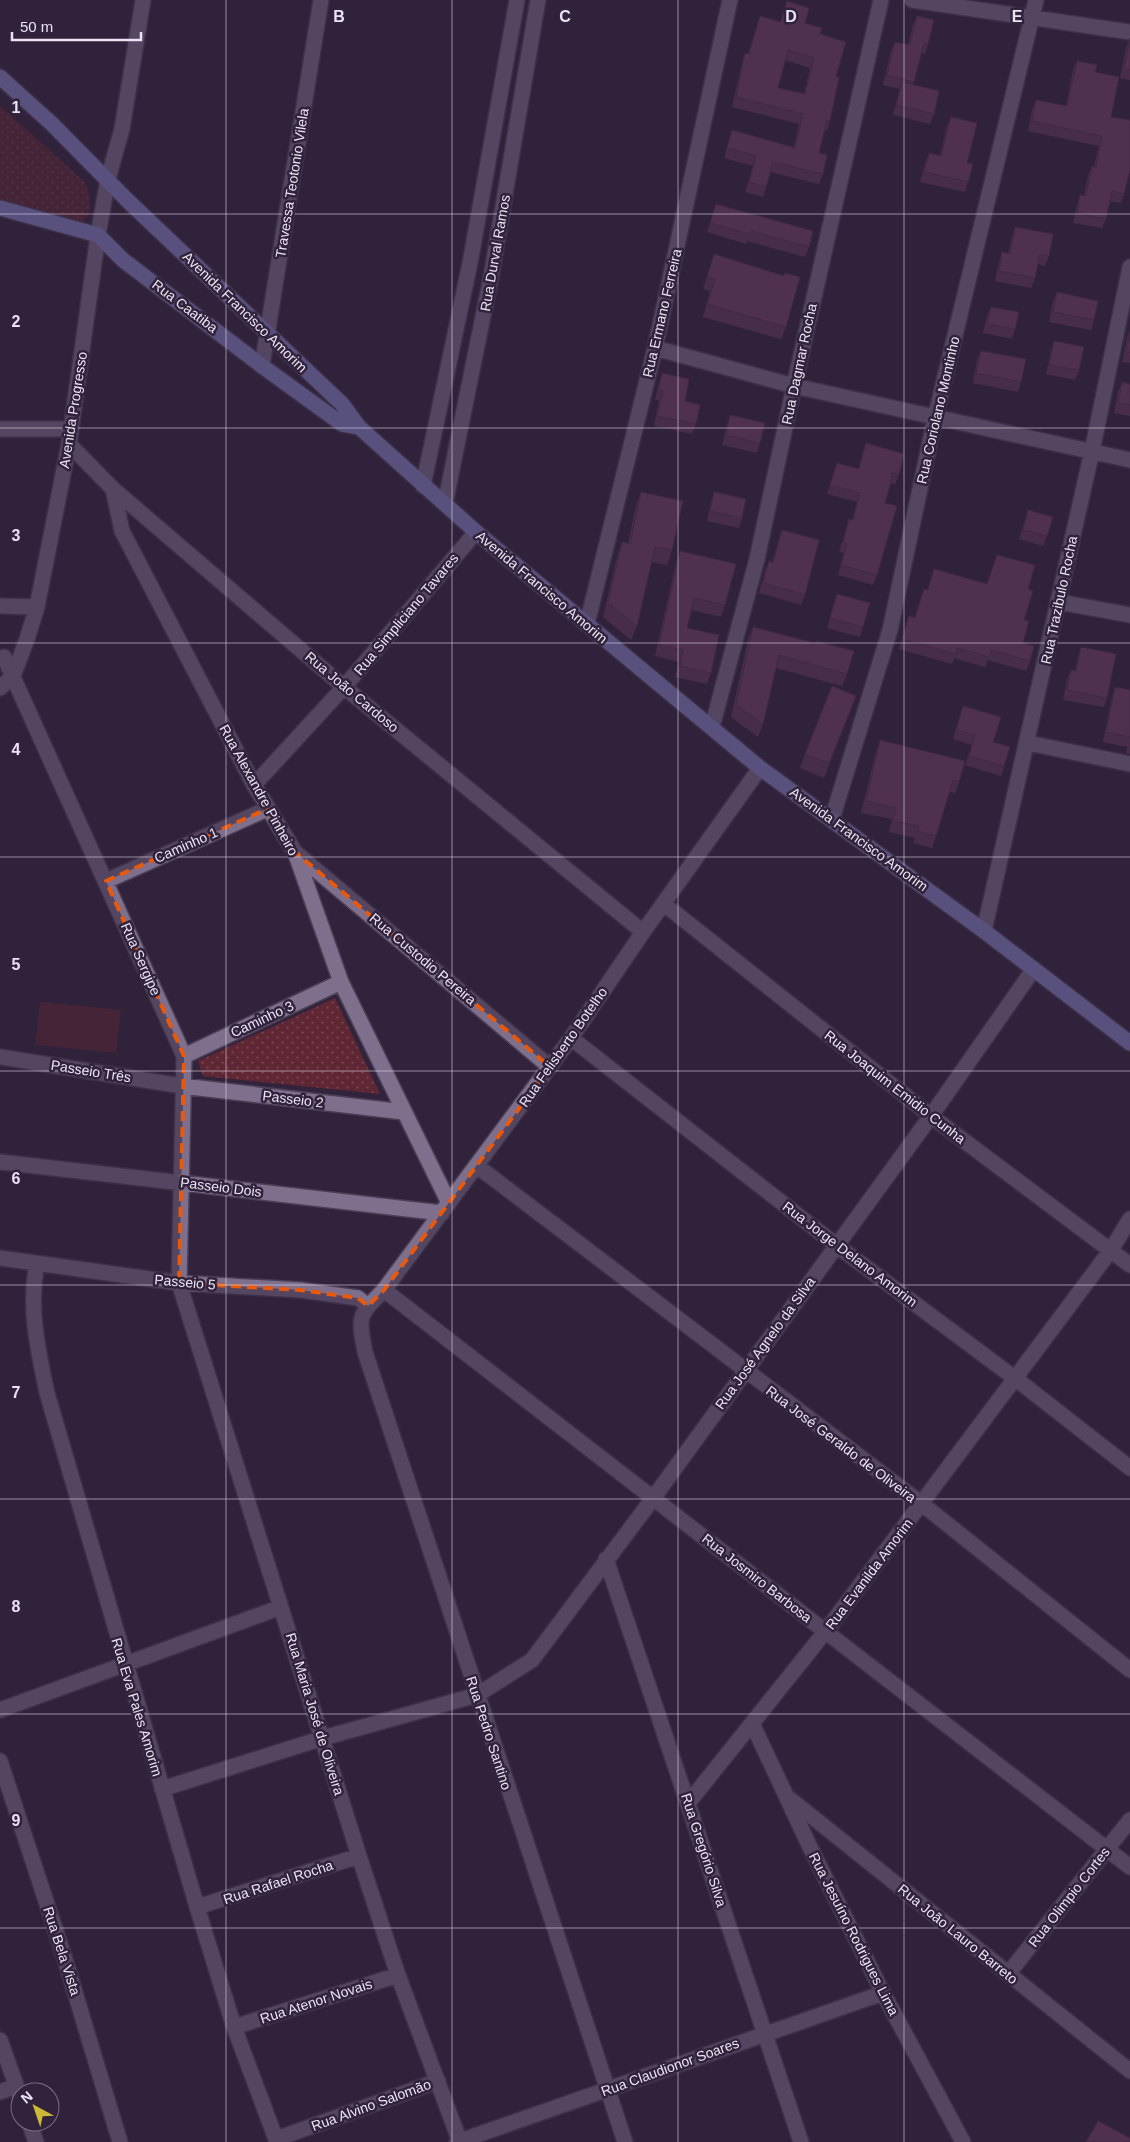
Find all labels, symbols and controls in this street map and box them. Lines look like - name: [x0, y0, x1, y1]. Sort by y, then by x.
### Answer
- text: B: [333, 8, 345, 25]
- text: C: [559, 8, 571, 25]
- text: D: [785, 8, 797, 25]
- text: E: [1012, 8, 1023, 25]
- scale bar: [12, 10, 141, 42]
- text: 50 m: [20, 18, 53, 35]
- text: 1: [12, 99, 21, 116]
- street label: Travessa Teotonio Vilela: [272, 107, 312, 259]
- street label: Rua Durval Ramos: [477, 193, 513, 313]
- street label: Rua Ermano Ferreira: [639, 247, 685, 379]
- street label: Avenida Francisco Amorim: [180, 249, 310, 375]
- street label: Rua Caatiba: [149, 276, 221, 336]
- street label: Rua Dagmar Rocha: [778, 302, 820, 426]
- text: 2: [12, 313, 21, 330]
- street label: Rua Coriolano Montinho: [913, 334, 963, 485]
- street label: Avenida Progresso: [56, 350, 90, 470]
- text: 3: [12, 527, 21, 544]
- street label: Avenida Francisco Amorim: [473, 527, 611, 647]
- street label: Rua Trazibulo Rocha: [1038, 534, 1080, 666]
- street label: Rua Simpliciano Tavares: [350, 550, 462, 678]
- street label: Rua João Cardoso: [302, 648, 402, 736]
- street label: Rua Alexandre Pinheiro: [216, 722, 302, 858]
- text: 4: [12, 741, 21, 758]
- street label: Avenida Francisco Amorim: [787, 784, 931, 894]
- street label: Caminho 1: [152, 824, 220, 866]
- street label: Rua Custodio Pereira: [367, 910, 480, 1008]
- street label: Rua Sergipe: [118, 920, 164, 998]
- text: 5: [12, 956, 21, 973]
- street label: Rua Felisberto Botelho: [516, 984, 611, 1110]
- street label: Caminho 3: [228, 997, 296, 1041]
- street label: Rua Joaquim Emidio Cunha: [821, 1027, 969, 1147]
- street label: Passeio Três: [50, 1057, 132, 1085]
- street label: Passeio 2: [262, 1087, 325, 1111]
- text: 6: [12, 1170, 21, 1187]
- street label: Passeio Dois: [179, 1174, 263, 1200]
- street label: Rua Jorge Delano Amorim: [780, 1198, 920, 1310]
- street label: Passeio 5: [154, 1271, 217, 1293]
- street label: Rua José Agnelo da Silva: [712, 1274, 818, 1412]
- street label: Rua José Geraldo de Oliveira: [763, 1382, 919, 1506]
- text: 7: [12, 1384, 21, 1401]
- street label: Rua Evanilda Amorim: [822, 1515, 916, 1633]
- street label: Rua Josmiro Barbosa: [699, 1530, 815, 1626]
- text: 8: [12, 1598, 21, 1615]
- street label: Rua Maria José de Oliveira: [283, 1631, 347, 1797]
- street label: Rua Eva Pales Amorim: [108, 1636, 166, 1778]
- street label: Rua Pedro Santino: [463, 1674, 515, 1792]
- street label: Rua Gregório Silva: [678, 1791, 730, 1909]
- text: 9: [12, 1812, 21, 1829]
- street label: Rua Olimpio Cortes: [1025, 1844, 1113, 1950]
- street label: Rua Jesuíno Rodrigues Lima: [806, 1850, 902, 2018]
- street label: Rua Rafael Rocha: [221, 1857, 335, 1907]
- street label: Rua João Lauro Barreto: [895, 1881, 1021, 1987]
- street label: Rua Bela Vista: [40, 1905, 84, 1998]
- street label: Rua Atenor Novais: [258, 1975, 374, 2027]
- street label: Rua Claudionor Soares: [599, 2035, 741, 2099]
- street label: Rua Alvino Salomão: [309, 2076, 433, 2134]
- north arrow: [10, 2082, 60, 2132]
- text: N: [18, 2088, 36, 2106]

